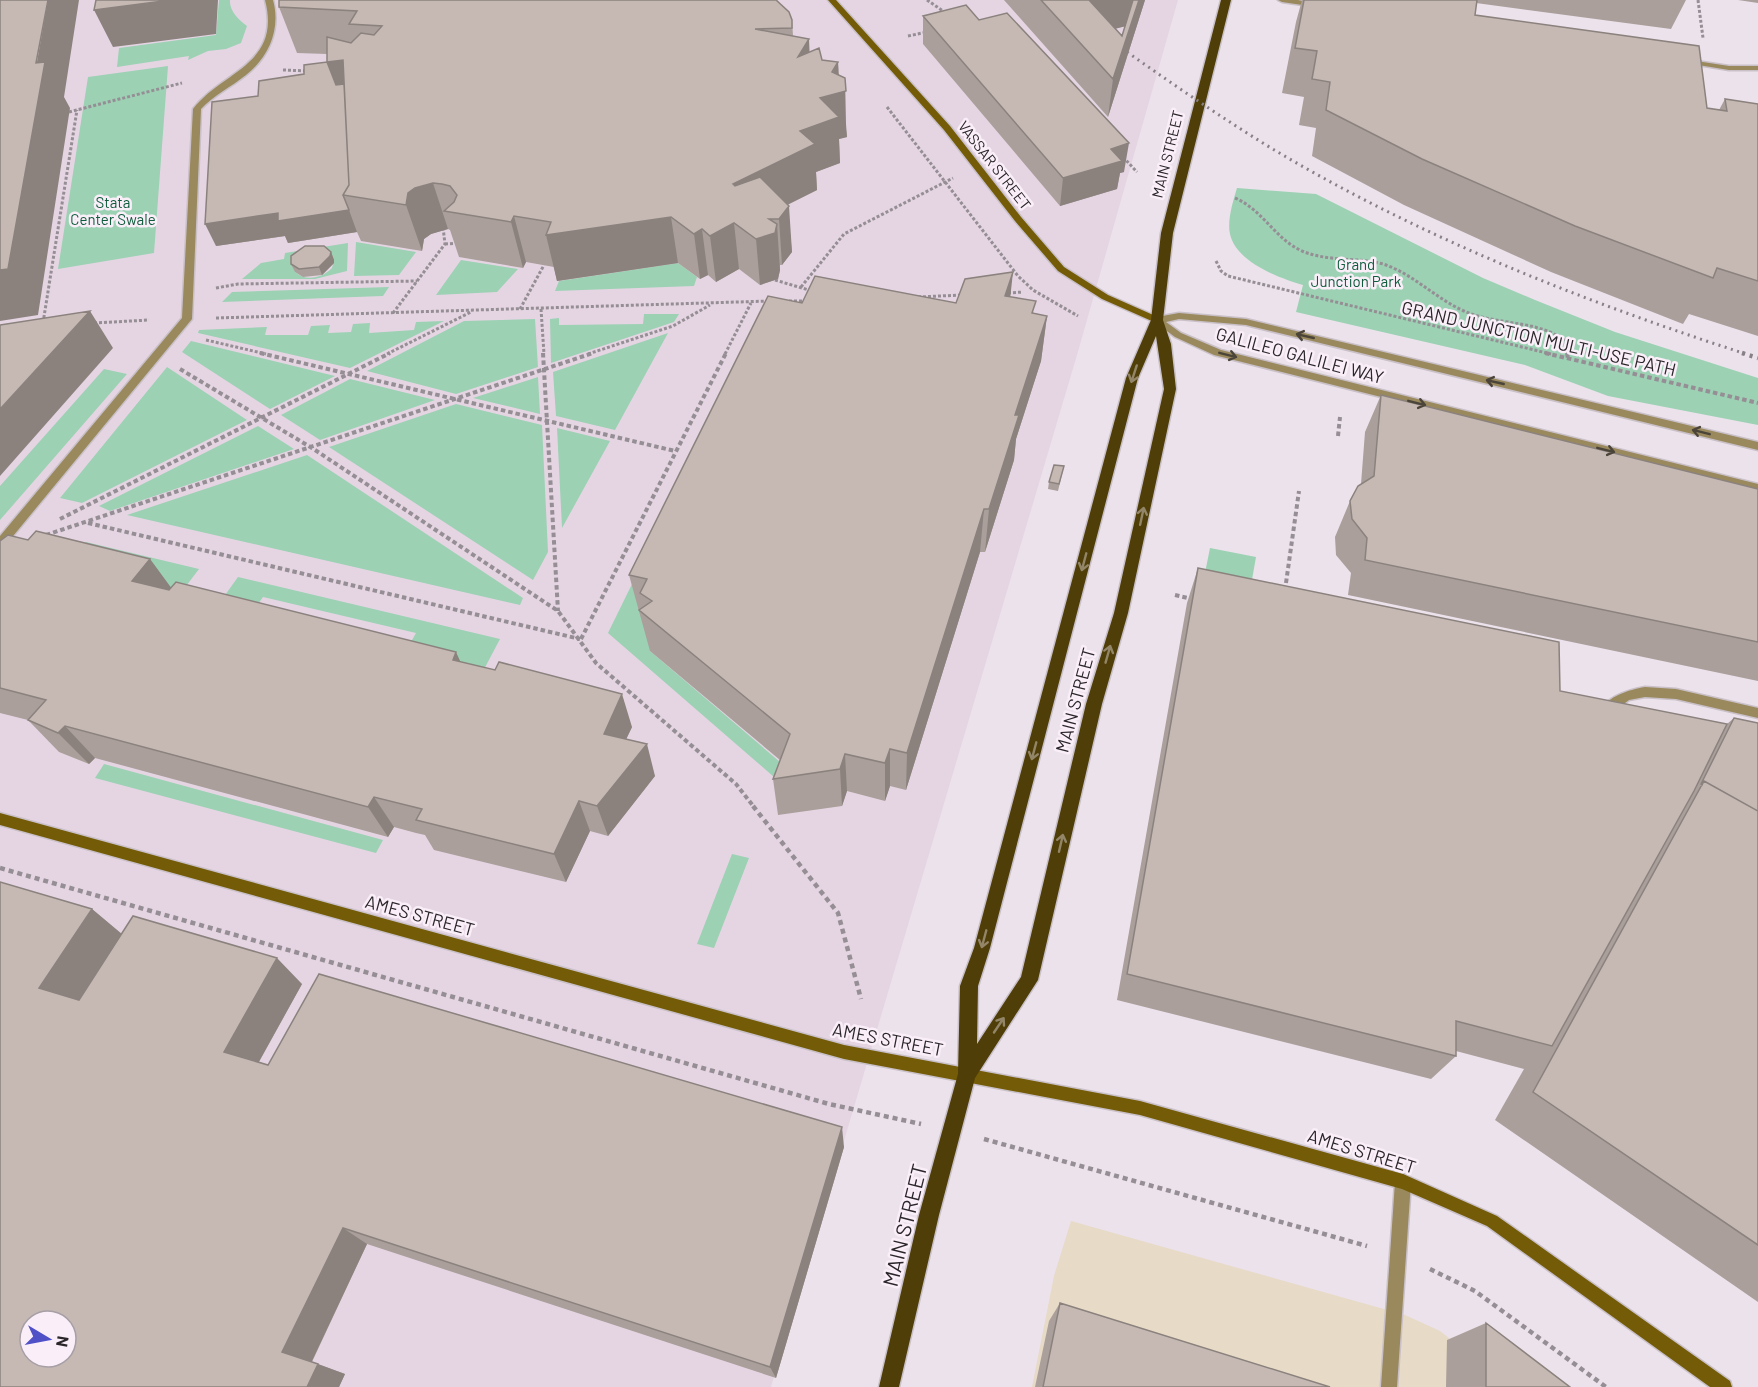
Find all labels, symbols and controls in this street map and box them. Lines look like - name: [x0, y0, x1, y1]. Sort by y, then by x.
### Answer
- street label: MAIN STREET: [1147, 108, 1187, 200]
- street label: VASSAR STREET: [955, 117, 1035, 213]
- park label: Stata Center Swale: [70, 193, 156, 228]
- park label: Grand Junction Park: [1311, 255, 1402, 290]
- street label: GRAND JUNCTION MULTI-USE PATH: [1400, 296, 1678, 380]
- street label: GALILEO GALILEI WAY: [1214, 322, 1386, 388]
- one-way arrow: [1296, 330, 1315, 342]
- one-way arrow: [1218, 350, 1237, 361]
- one-way arrow: [1128, 364, 1139, 383]
- one-way arrow: [1486, 375, 1505, 387]
- one-way arrow: [1407, 397, 1426, 409]
- one-way arrow: [1692, 425, 1711, 437]
- one-way arrow: [1596, 445, 1615, 456]
- one-way arrow: [1137, 507, 1148, 526]
- one-way arrow: [1078, 553, 1090, 572]
- street label: MAIN STREET: [1050, 645, 1100, 755]
- one-way arrow: [1103, 645, 1114, 664]
- one-way arrow: [1028, 741, 1039, 760]
- one-way arrow: [1056, 834, 1068, 853]
- street label: AMES STREET: [363, 890, 477, 940]
- one-way arrow: [978, 929, 989, 948]
- street label: AMES STREET: [831, 1017, 945, 1061]
- one-way arrow: [993, 1018, 1005, 1034]
- street label: AMES STREET: [1305, 1124, 1419, 1178]
- street label: MAIN STREET: [877, 1161, 931, 1289]
- north arrow: [18, 1309, 78, 1369]
- text: N: [53, 1335, 74, 1349]

